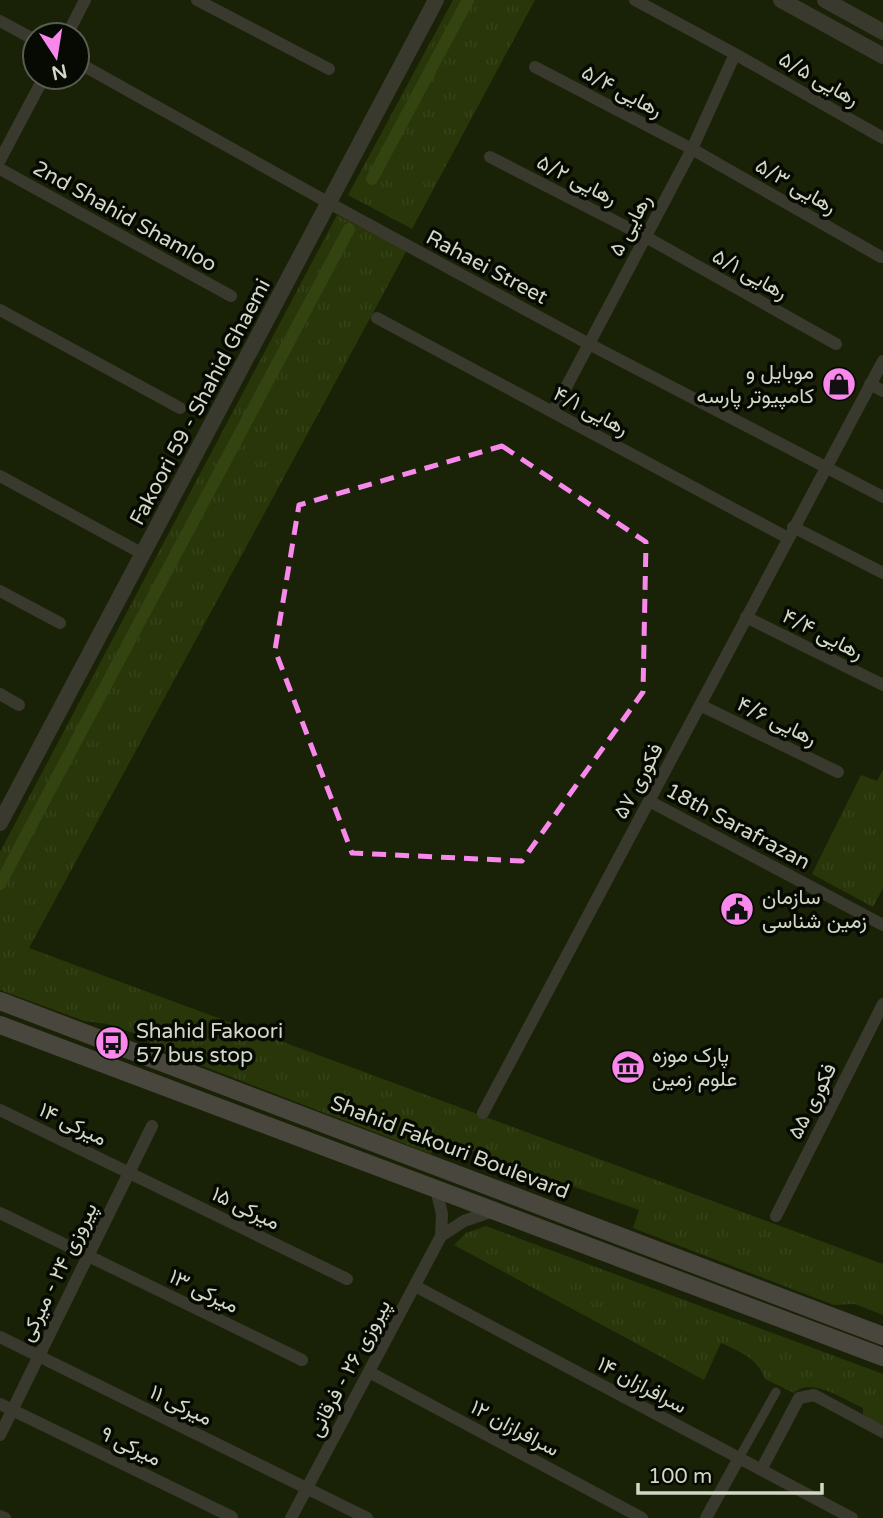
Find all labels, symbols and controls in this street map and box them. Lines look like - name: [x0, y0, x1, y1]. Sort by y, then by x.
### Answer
- north arrow: [21, 21, 91, 91]
- street label: رهایی ۵/۵: [774, 47, 863, 112]
- text: N: [50, 59, 69, 84]
- street label: رهایی ۵/۴: [577, 60, 666, 123]
- street label: رهایی ۵/۲: [532, 150, 621, 211]
- street label: رهایی ۵/۳: [751, 153, 841, 220]
- street label: 2nd Shahid Shamloo: [29, 156, 221, 277]
- street label: رهایی ۵: [604, 190, 657, 260]
- street label: Rahaei Street: [422, 225, 552, 310]
- street label: رهایی ۵/۱: [708, 244, 792, 305]
- street label: Fakoori 59 - Shahid Ghaemi: [125, 275, 276, 530]
- place label: موبایل و کامپیوتر پارسه: [697, 360, 814, 410]
- shop icon: موبایل و کامپیوتر پارسه: [820, 365, 858, 403]
- street label: رهایی ۴/۱: [549, 381, 633, 442]
- street label: رهایی ۴/۴: [778, 603, 867, 665]
- street label: رهایی ۴/۶: [733, 691, 821, 751]
- street label: فکوری ۵۷: [608, 739, 669, 823]
- street label: 18th Sarafrazan: [661, 778, 814, 875]
- place label: سازمان زمین شناسی: [762, 885, 867, 934]
- public building icon: سازمان زمین شناسی: [718, 890, 756, 928]
- place label: Shahid Fakoori 57 bus stop: [136, 1019, 283, 1068]
- bus stop icon: Shahid Fakoori 57 bus stop: [93, 1024, 131, 1062]
- place label: پارک موزه علوم زمین: [652, 1043, 737, 1093]
- museum icon: پارک موزه علوم زمین: [609, 1048, 647, 1086]
- street label: فکوری ۵۵: [783, 1059, 842, 1143]
- street label: Shahid Fakouri Boulevard: [327, 1090, 573, 1205]
- street label: میرکی ۱۴: [35, 1097, 111, 1152]
- street label: میرکی ۱۵: [208, 1181, 284, 1236]
- street label: پیروزی ۲۴ - میرکی: [14, 1199, 104, 1346]
- street label: میرکی ۱۳: [165, 1264, 243, 1319]
- street label: پیروزی ۲۶ - فرقانی: [303, 1295, 397, 1442]
- street label: سرافرازان ۱۴: [593, 1351, 691, 1419]
- street label: میرکی ۱۱: [146, 1380, 216, 1431]
- street label: سرافرازان ۱۲: [466, 1395, 563, 1462]
- street label: میرکی ۹: [96, 1421, 165, 1472]
- scale bar: [638, 1452, 822, 1496]
- text: 100 m: [648, 1464, 712, 1489]

